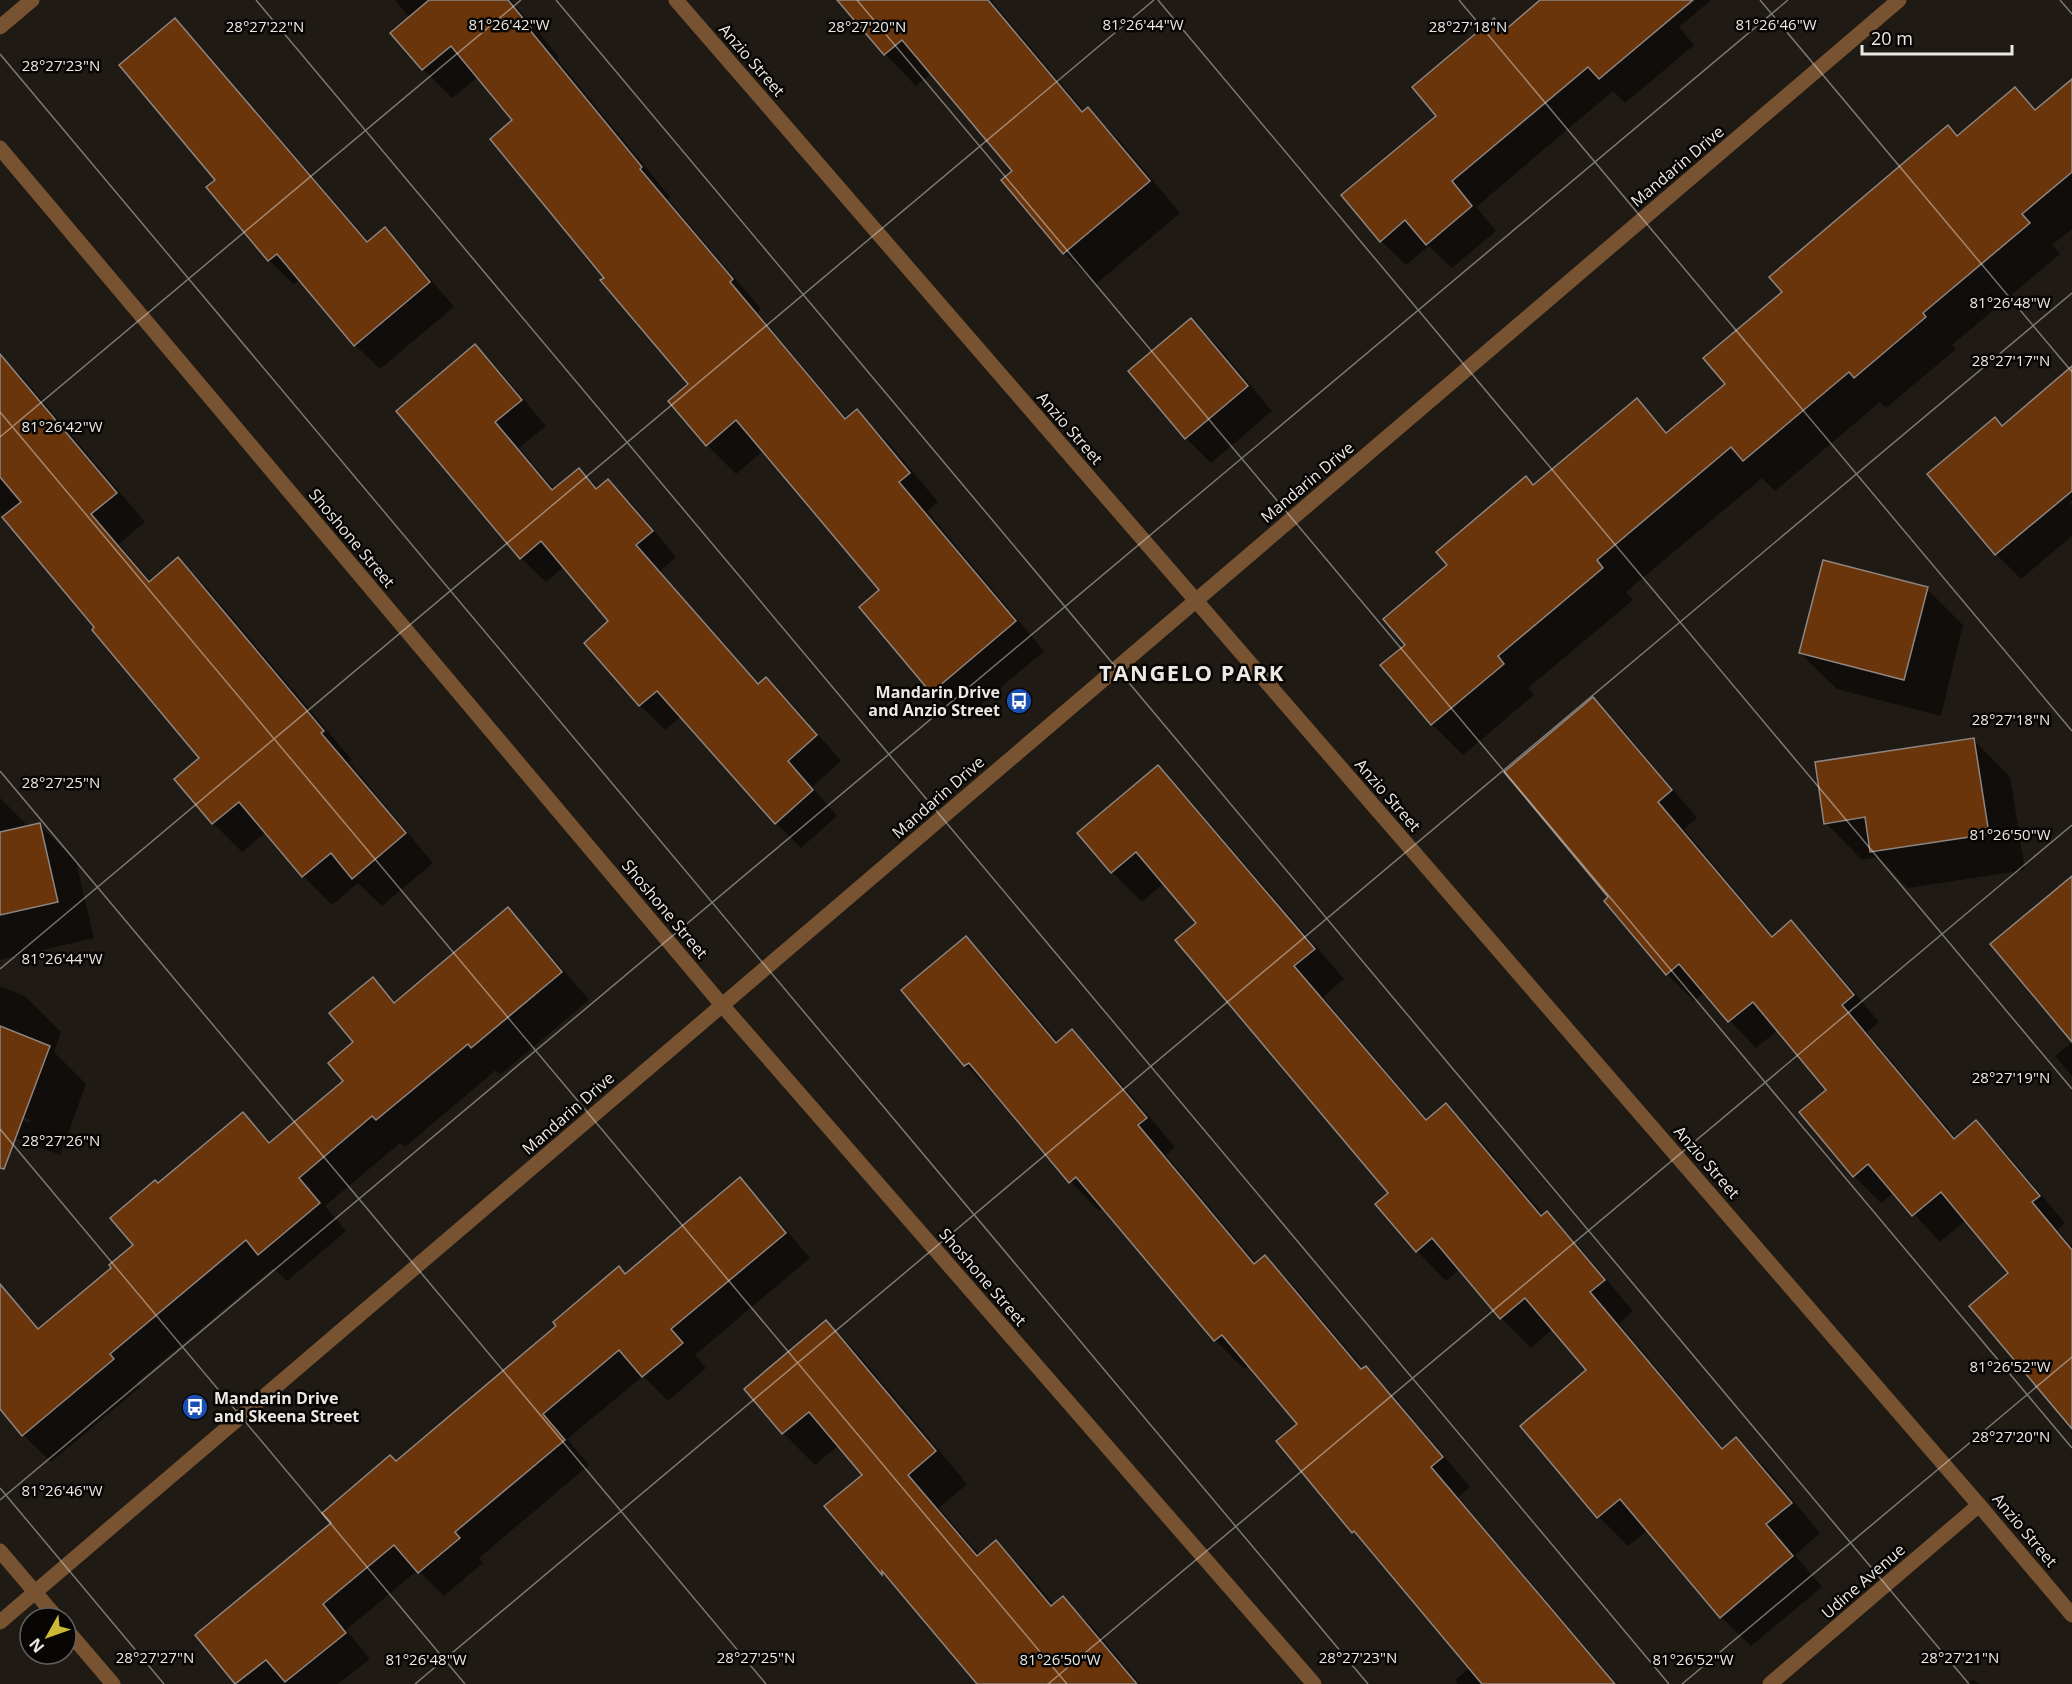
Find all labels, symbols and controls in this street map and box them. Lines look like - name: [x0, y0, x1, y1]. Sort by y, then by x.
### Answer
- text: 81°26'42"W: [469, 14, 550, 34]
- text: 81°26'44"W: [1103, 14, 1184, 34]
- text: 81°26'46"W: [1736, 14, 1817, 34]
- text: 28°27'22"N: [226, 16, 304, 36]
- text: 28°27'20"N: [828, 16, 906, 36]
- text: 28°27'18"N: [1429, 16, 1507, 36]
- scale bar: [1862, 18, 2012, 56]
- street label: Anzio Street: [714, 19, 790, 101]
- text: 20 m: [1871, 26, 1913, 50]
- text: 28°27'23"N: [22, 55, 100, 75]
- street label: Mandarin Drive: [1626, 120, 1728, 212]
- text: 81°26'48"W: [1970, 292, 2051, 312]
- text: 28°27'17"N: [1972, 350, 2050, 370]
- street label: Anzio Street: [1032, 387, 1108, 469]
- text: 81°26'42"W: [22, 416, 103, 436]
- street label: Mandarin Drive: [1256, 436, 1358, 528]
- street label: Shoshone Street: [304, 484, 400, 592]
- district label: TANGELO PARK: [1099, 657, 1285, 687]
- place label: Mandarin Drive and Anzio Street: [868, 681, 1000, 721]
- bus stop icon: Mandarin Drive and Anzio Street: [1004, 686, 1034, 716]
- text: 28°27'18"N: [1972, 709, 2050, 729]
- street label: Mandarin Drive: [887, 751, 989, 843]
- street label: Anzio Street: [1350, 754, 1426, 836]
- text: 28°27'25"N: [22, 772, 100, 792]
- text: 81°26'50"W: [1970, 824, 2051, 844]
- street label: Shoshone Street: [617, 855, 713, 963]
- text: 81°26'44"W: [22, 948, 103, 968]
- street label: Mandarin Drive: [517, 1067, 619, 1159]
- text: 28°27'19"N: [1972, 1067, 2050, 1087]
- street label: Anzio Street: [1669, 1121, 1745, 1203]
- text: 28°27'26"N: [22, 1130, 100, 1150]
- street label: Shoshone Street: [934, 1223, 1032, 1331]
- text: 81°26'52"W: [1970, 1356, 2051, 1376]
- place label: Mandarin Drive and Skeena Street: [214, 1387, 359, 1427]
- bus stop icon: Mandarin Drive and Skeena Street: [180, 1392, 210, 1422]
- text: 28°27'20"N: [1972, 1426, 2050, 1446]
- text: 81°26'46"W: [22, 1480, 103, 1500]
- street label: Anzio Street: [1988, 1488, 2063, 1572]
- street label: Udine Avenue: [1816, 1539, 1910, 1623]
- north arrow: [18, 1606, 78, 1666]
- text: N: [24, 1634, 49, 1658]
- text: 28°27'27"N: [116, 1647, 194, 1667]
- text: 28°27'25"N: [717, 1647, 795, 1667]
- text: 28°27'23"N: [1319, 1647, 1397, 1667]
- text: 28°27'21"N: [1921, 1647, 1999, 1667]
- text: 81°26'48"W: [386, 1649, 467, 1669]
- text: 81°26'50"W: [1020, 1649, 1101, 1669]
- text: 81°26'52"W: [1653, 1649, 1734, 1669]

